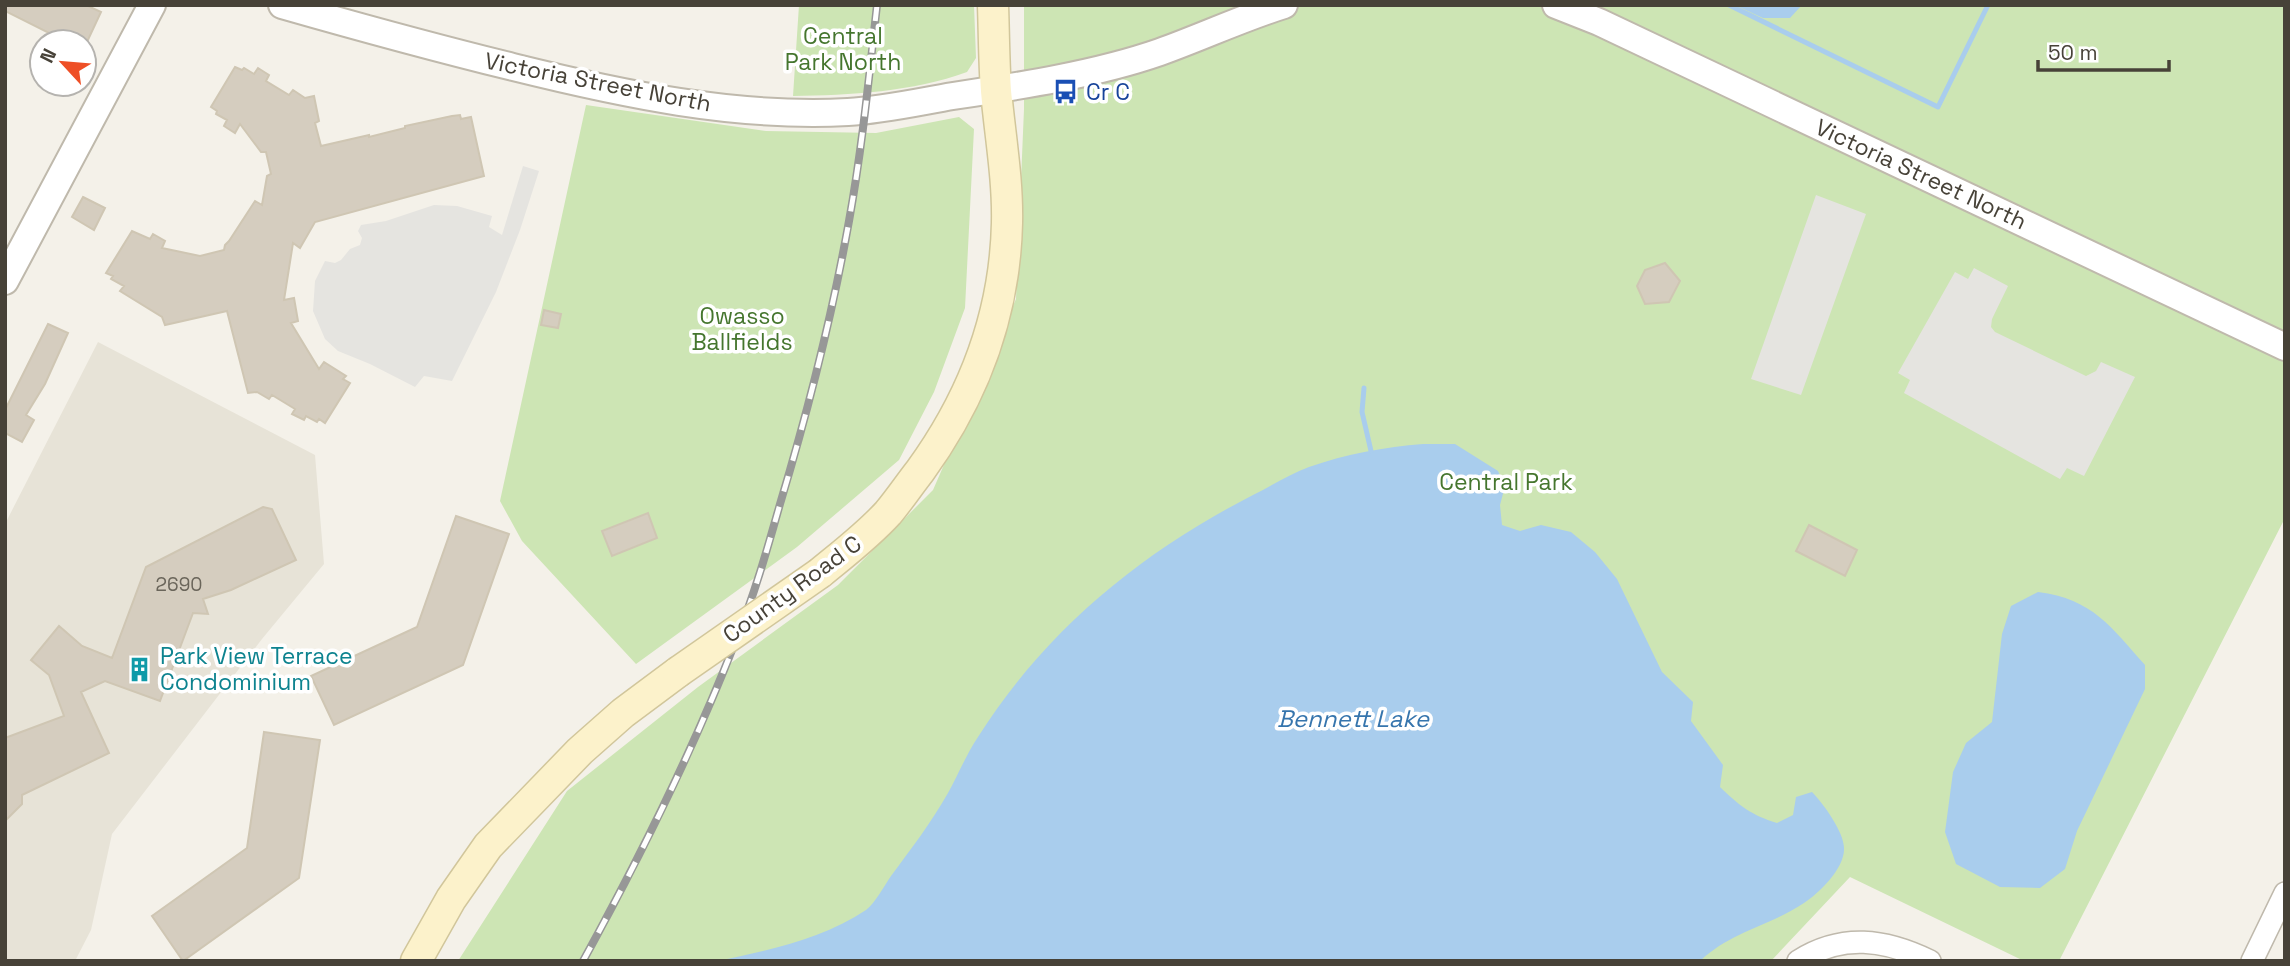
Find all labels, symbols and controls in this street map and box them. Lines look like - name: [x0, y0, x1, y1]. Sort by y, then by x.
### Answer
- park label: Central Park North: [785, 21, 901, 77]
- north arrow: [28, 28, 98, 98]
- scale bar: [2038, 28, 2169, 72]
- text: 50 m: [2048, 39, 2098, 66]
- text: N: [34, 45, 62, 67]
- street label: Victoria Street North: [482, 45, 714, 119]
- place label: Cr C: [1086, 77, 1130, 107]
- bus stop icon: Cr C: [1052, 78, 1080, 106]
- street label: Victoria Street North: [1810, 112, 2032, 236]
- park label: Owasso Ballfields: [691, 301, 793, 357]
- park label: Central Park: [1439, 467, 1573, 497]
- street label: County Road C: [717, 529, 867, 649]
- house number: 2690: [156, 572, 202, 597]
- place label: Park View Terrace Condominium: [160, 641, 353, 697]
- building icon: Park View Terrace Condominium: [126, 655, 154, 683]
- water label: Bennett Lake: [1277, 703, 1430, 734]

